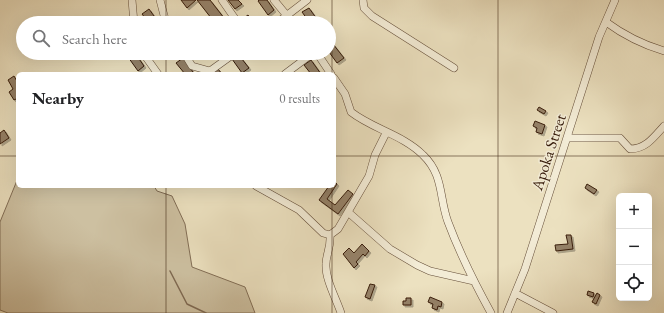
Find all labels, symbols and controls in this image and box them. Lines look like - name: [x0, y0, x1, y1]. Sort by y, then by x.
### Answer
- search box: [16, 16, 336, 60]
- icon: search: [30, 27, 52, 49]
- text: Search here: [62, 29, 127, 48]
- text: Nearby: [32, 87, 84, 109]
- text: 0 results: [279, 90, 320, 107]
- street label: Apoka Street: [526, 111, 571, 194]
- map controls: [616, 193, 652, 301]
- button: +: [616, 193, 652, 229]
- button: −: [616, 229, 652, 265]
- button: locate: [616, 265, 652, 301]

